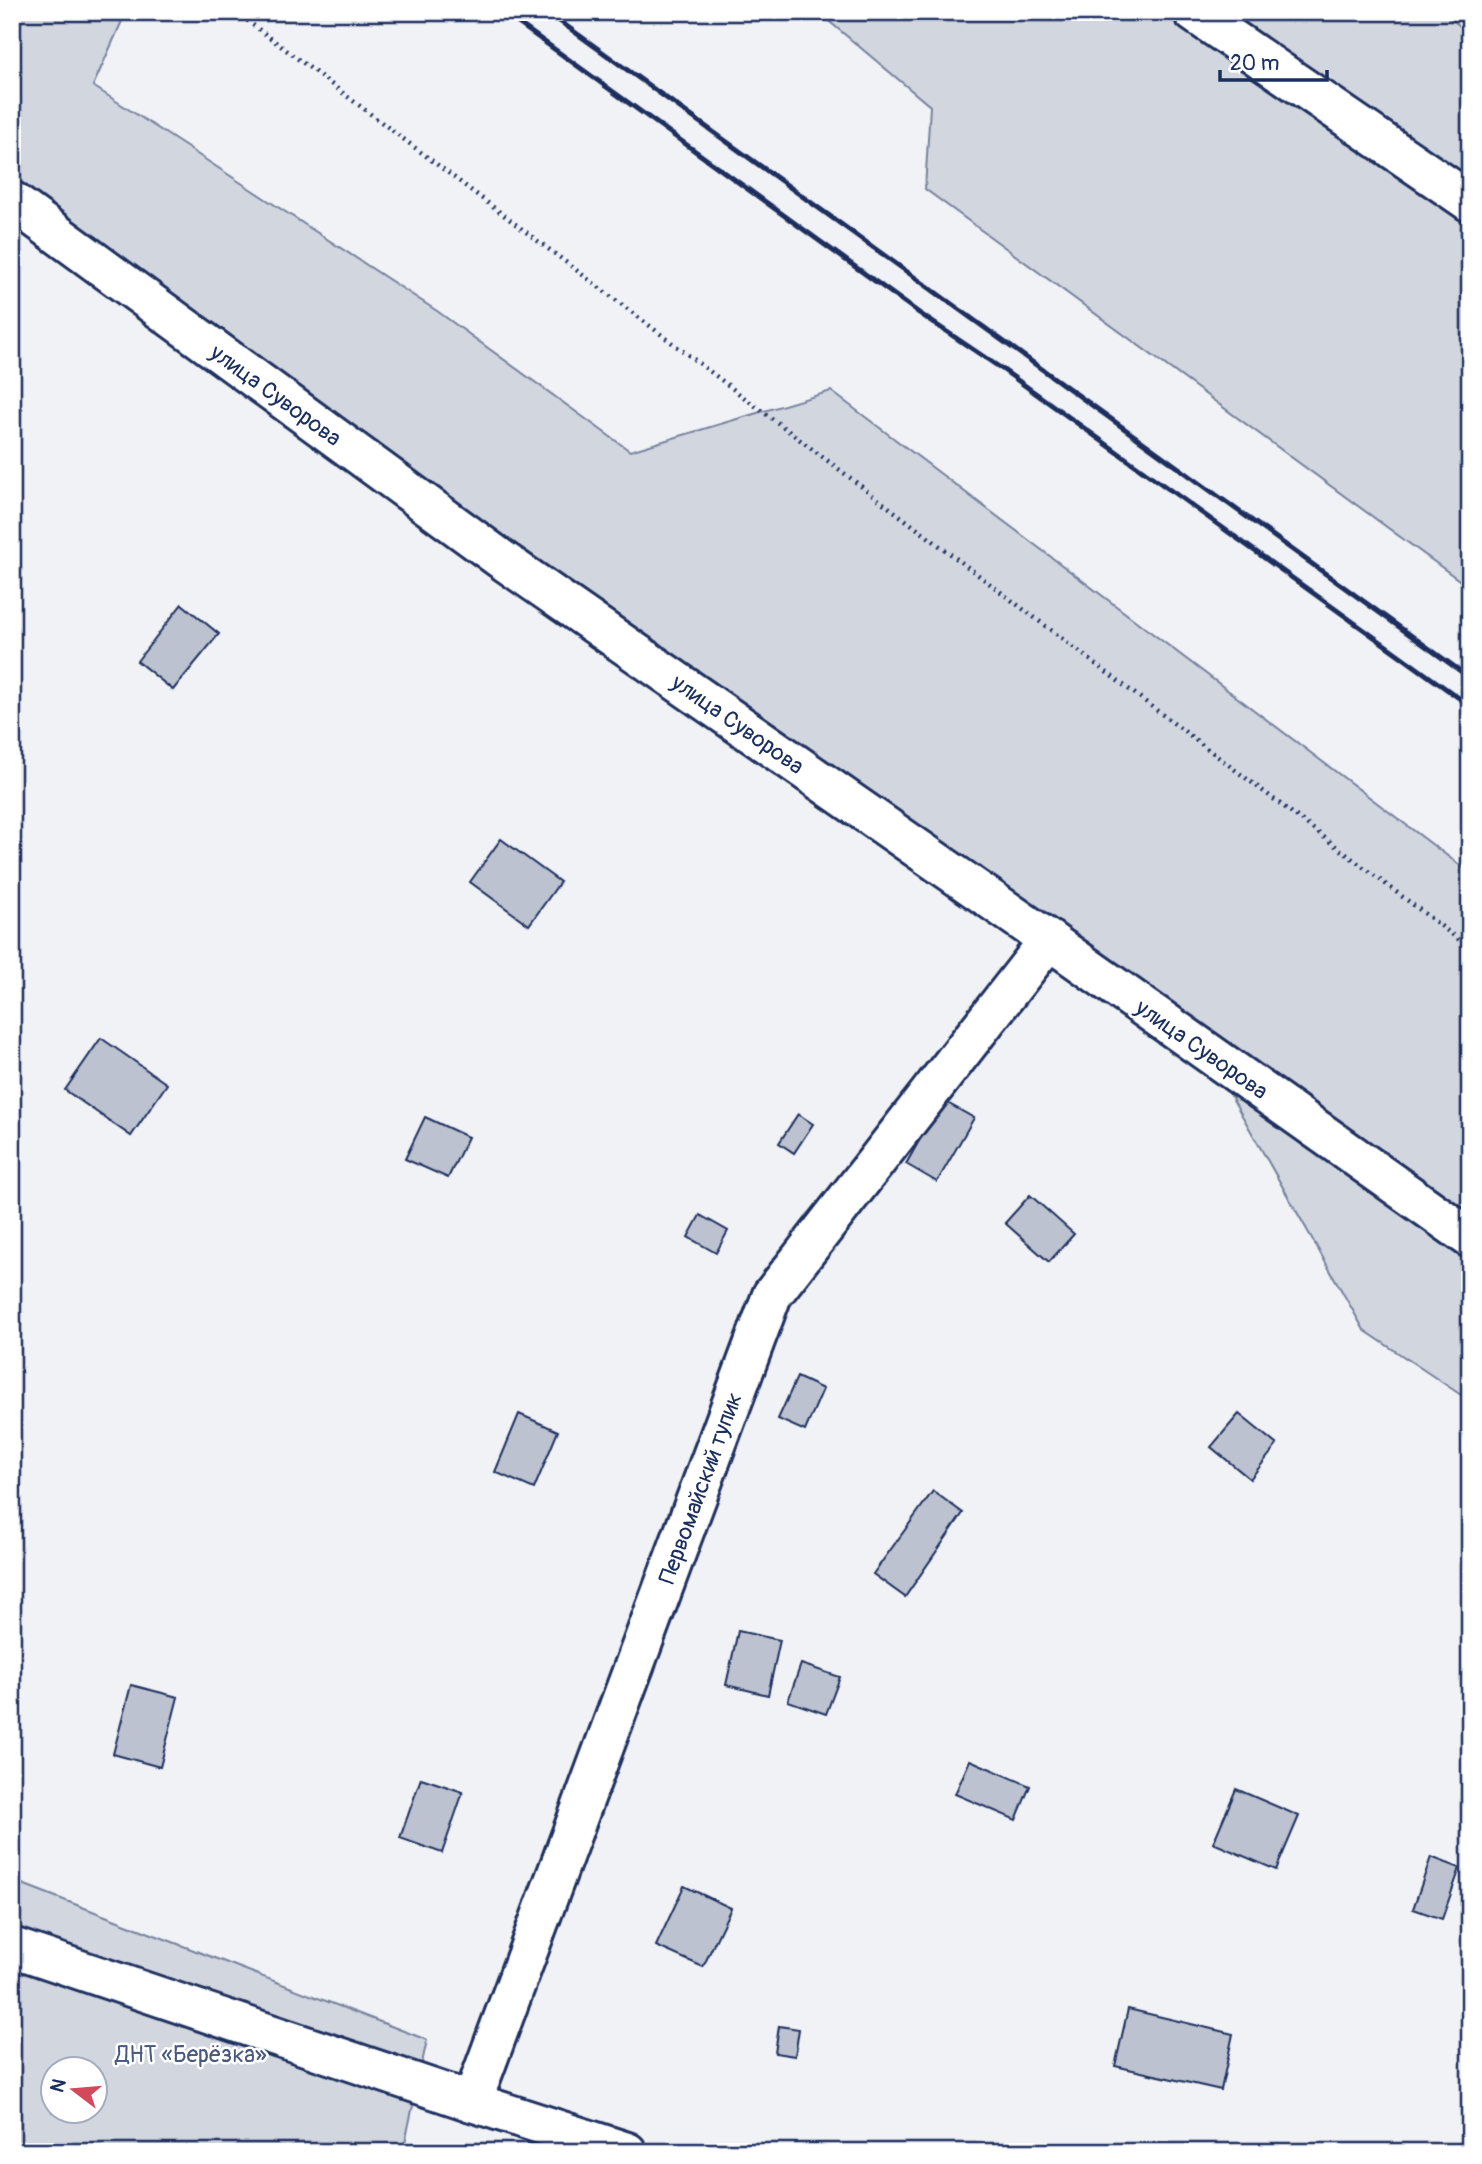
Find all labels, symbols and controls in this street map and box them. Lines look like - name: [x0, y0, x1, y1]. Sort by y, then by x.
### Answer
- scale bar: [1220, 38, 1326, 82]
- text: 20 m: [1230, 50, 1279, 77]
- street label: улица Суворова: [204, 337, 347, 453]
- street label: улица Суворова: [665, 667, 810, 781]
- street label: улица Суворова: [1129, 992, 1274, 1106]
- street label: Первомайский тупик: [652, 1388, 749, 1588]
- park label: ДНТ «Берёзка»: [114, 2040, 267, 2069]
- north arrow: [38, 2056, 108, 2126]
- text: N: [45, 2076, 72, 2095]

